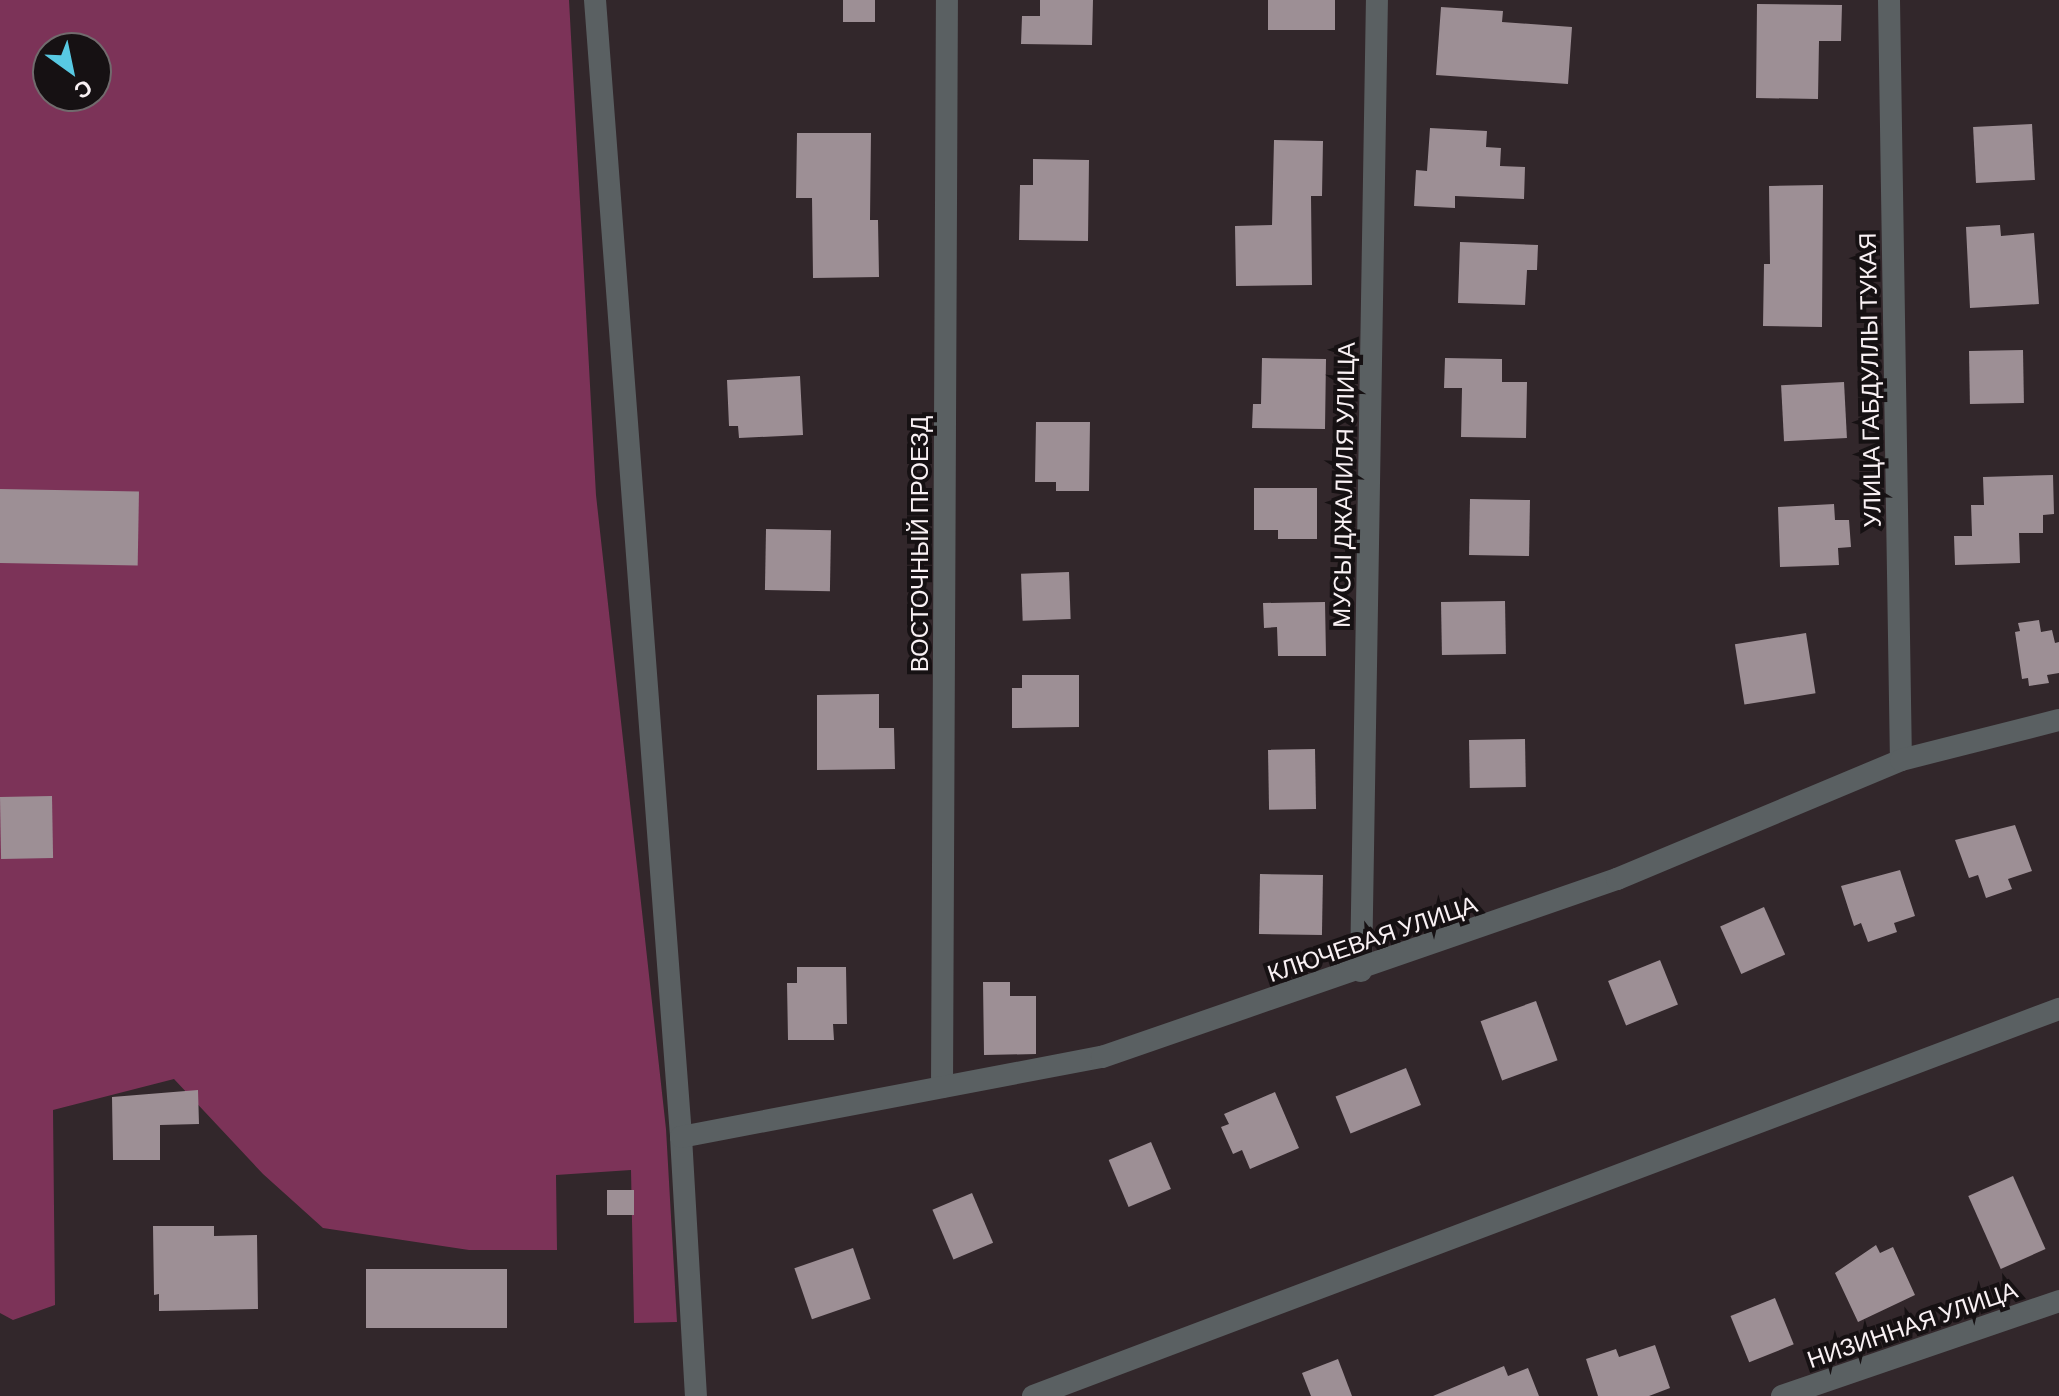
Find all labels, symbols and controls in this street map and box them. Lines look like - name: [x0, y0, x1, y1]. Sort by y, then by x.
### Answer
- north arrow: [32, 32, 112, 112]
- text: С: [70, 75, 98, 106]
- street label: УЛИЦА ГАБДУЛЛЫ ТУКАЯ: [1852, 232, 1886, 528]
- street label: МУСЫ ДЖАЛИЛЯ УЛИЦА: [1326, 342, 1360, 628]
- street label: ВОСТОЧНЫЙ ПРОЕЗД: [905, 416, 933, 672]
- street label: КЛЮЧЕВАЯ УЛИЦА: [1263, 889, 1481, 987]
- street label: НИЗИННАЯ УЛИЦА: [1803, 1275, 2021, 1373]

